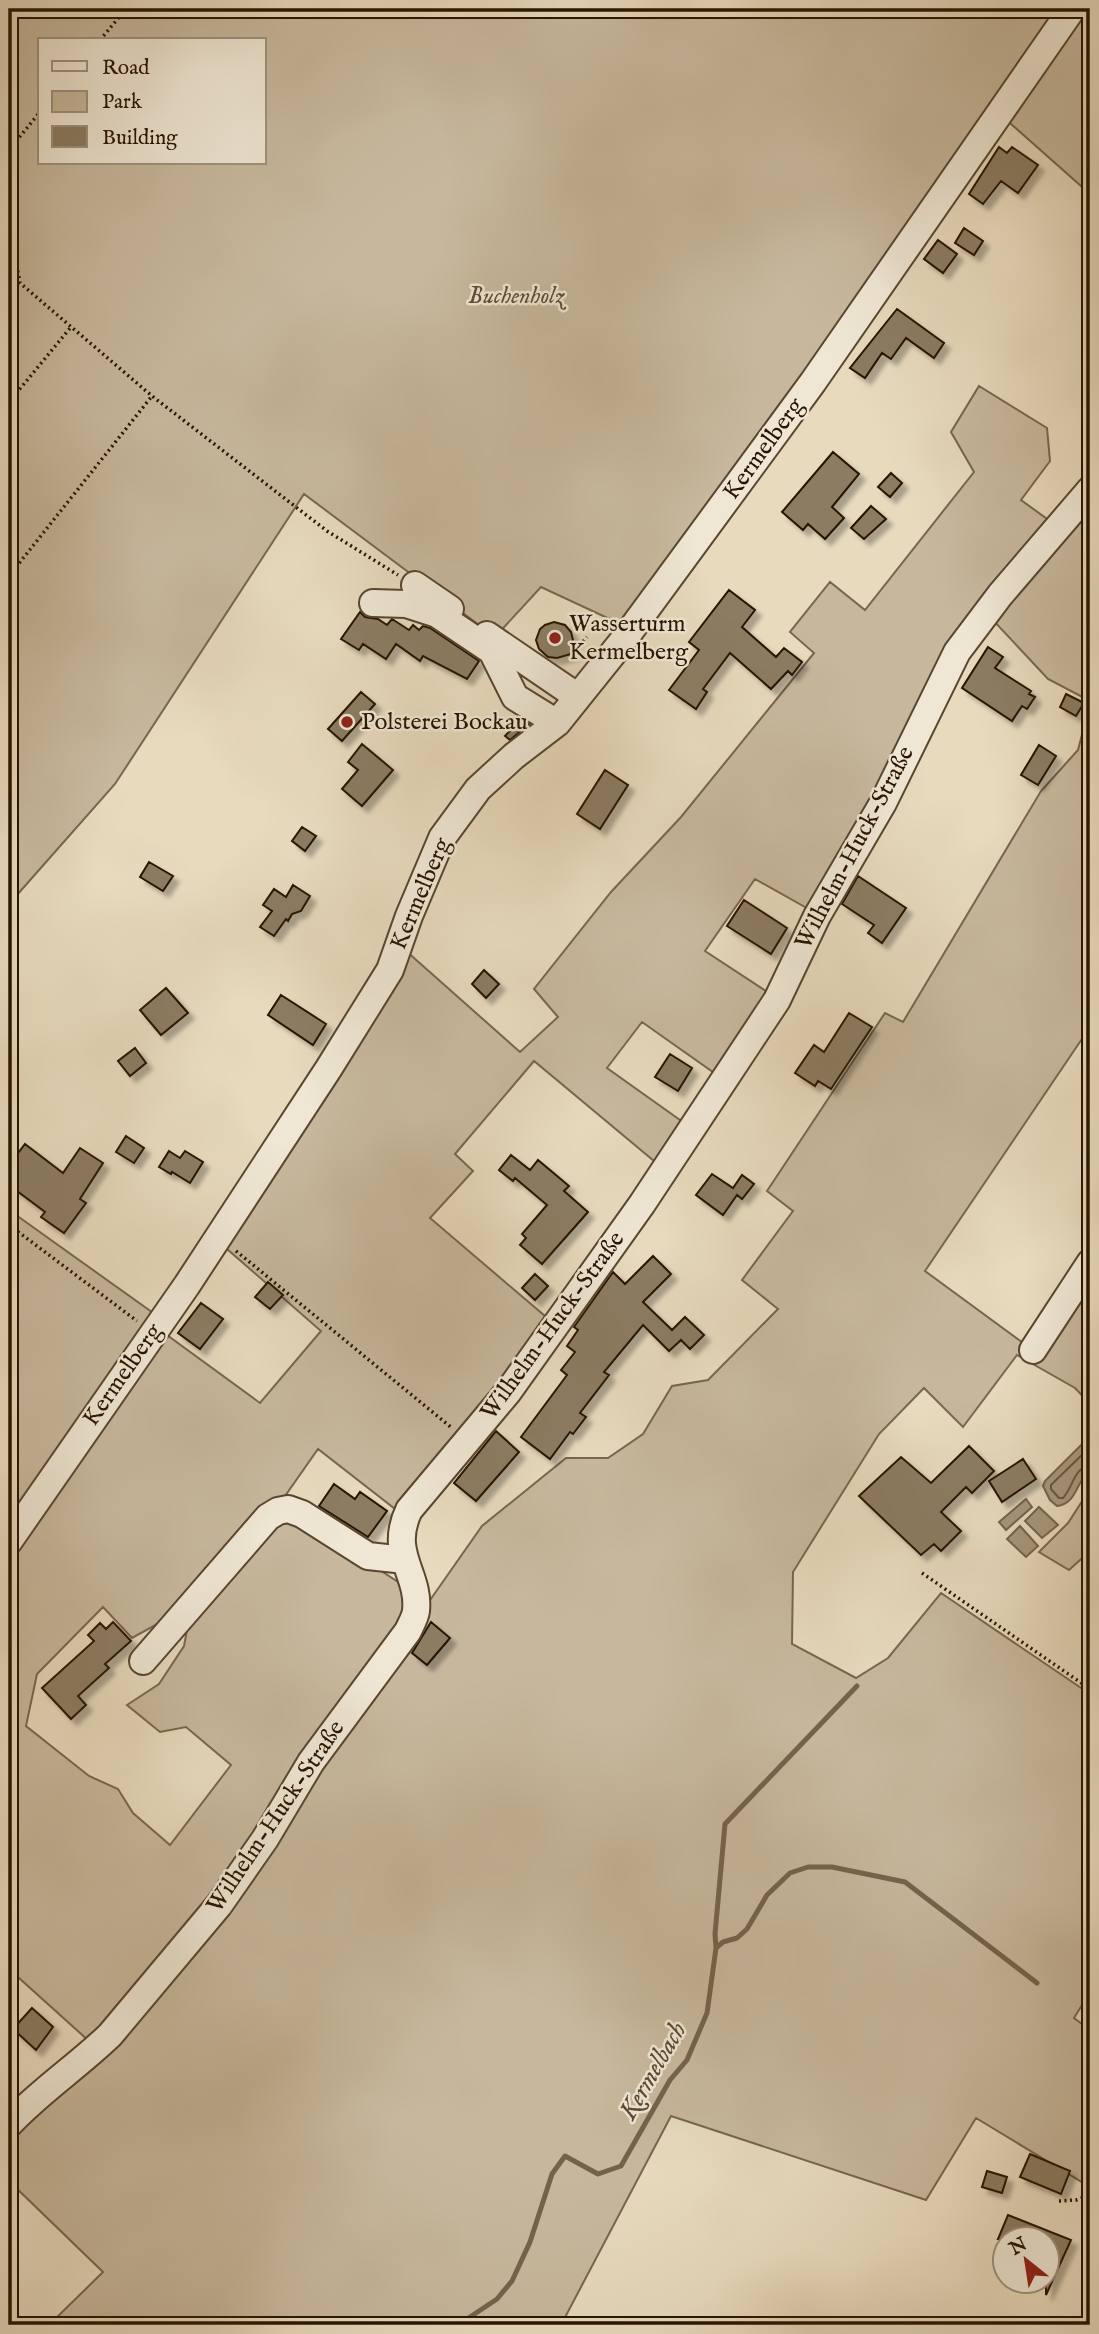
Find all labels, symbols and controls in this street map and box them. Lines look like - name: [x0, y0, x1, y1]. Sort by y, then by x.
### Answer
- legend: [38, 38, 266, 164]
- text: Road: [102, 55, 150, 82]
- text: Park: [102, 89, 143, 116]
- text: Building: [102, 125, 178, 152]
- park label: Buchenholz: [468, 281, 567, 312]
- street label: Kermelberg: [717, 391, 812, 506]
- place label: Wasserturm Kermelberg: [569, 609, 689, 668]
- marker: Wasserturm Kermelberg: [547, 630, 563, 646]
- place label: Polsterei Bockau: [361, 707, 528, 738]
- marker: Polsterei Bockau: [339, 714, 355, 730]
- street label: Wilhelm-Huck-Straße: [788, 741, 922, 955]
- street label: Kermelberg: [383, 832, 459, 955]
- street label: Wilhelm-Huck-Straße: [474, 1225, 632, 1427]
- street label: Kermelberg: [76, 1317, 170, 1433]
- street label: Wilhelm-Huck-Straße: [200, 1715, 352, 1919]
- water label: Kermelbach: [611, 2016, 694, 2127]
- north arrow: [990, 2226, 1060, 2296]
- text: N: [1005, 2232, 1032, 2262]

